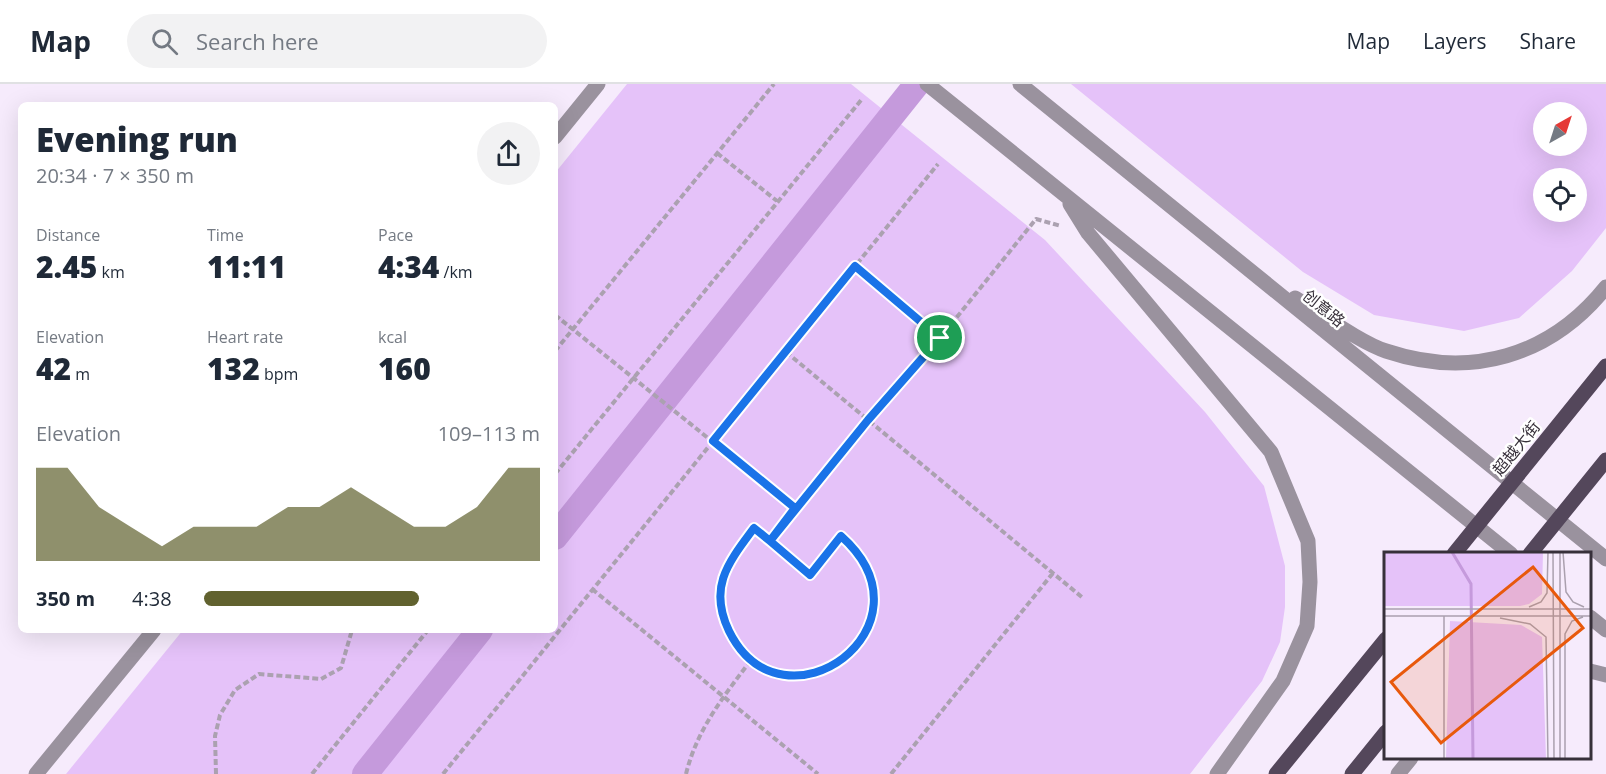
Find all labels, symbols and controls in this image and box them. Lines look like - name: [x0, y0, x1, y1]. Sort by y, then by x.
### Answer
- search box: [127, 14, 547, 68]
- text: Map: [30, 22, 91, 60]
- icon: search: [148, 25, 181, 58]
- text: Search here: [196, 26, 319, 56]
- text: Map: [1347, 27, 1390, 55]
- text: Layers: [1423, 27, 1487, 55]
- text: Share: [1520, 27, 1576, 55]
- north arrow: [1533, 102, 1587, 156]
- map controls: [1533, 102, 1587, 222]
- text: Evening run: [36, 117, 238, 162]
- button: share: [477, 122, 540, 185]
- text: 20:34 · 7 × 350 m: [36, 162, 194, 189]
- button: locate: [1533, 168, 1587, 222]
- text: Distance: [36, 224, 100, 246]
- text: Time: [207, 224, 244, 246]
- text: Pace: [378, 224, 413, 246]
- text: 2.45: [36, 246, 97, 287]
- text: 11:11: [207, 246, 286, 287]
- text: 4:34: [378, 246, 439, 287]
- text: km: [97, 261, 125, 283]
- text: /km: [439, 261, 473, 283]
- street label: 创意路: [1298, 284, 1350, 332]
- pin: [914, 312, 965, 363]
- icon: arrive: [923, 321, 956, 354]
- text: Elevation: [36, 326, 104, 348]
- text: Heart rate: [207, 326, 283, 348]
- text: kcal: [378, 326, 407, 348]
- text: 42: [36, 348, 71, 389]
- text: 132: [207, 348, 260, 389]
- text: 160: [378, 348, 431, 389]
- text: m: [71, 363, 90, 385]
- text: bpm: [260, 363, 298, 385]
- street label: 超越大街: [1487, 416, 1545, 480]
- text: Elevation: [36, 420, 121, 447]
- text: 109–113 m: [438, 420, 540, 447]
- inset map: [1384, 552, 1591, 759]
- text: 350 m: [36, 585, 95, 612]
- text: 4:38: [132, 585, 172, 612]

